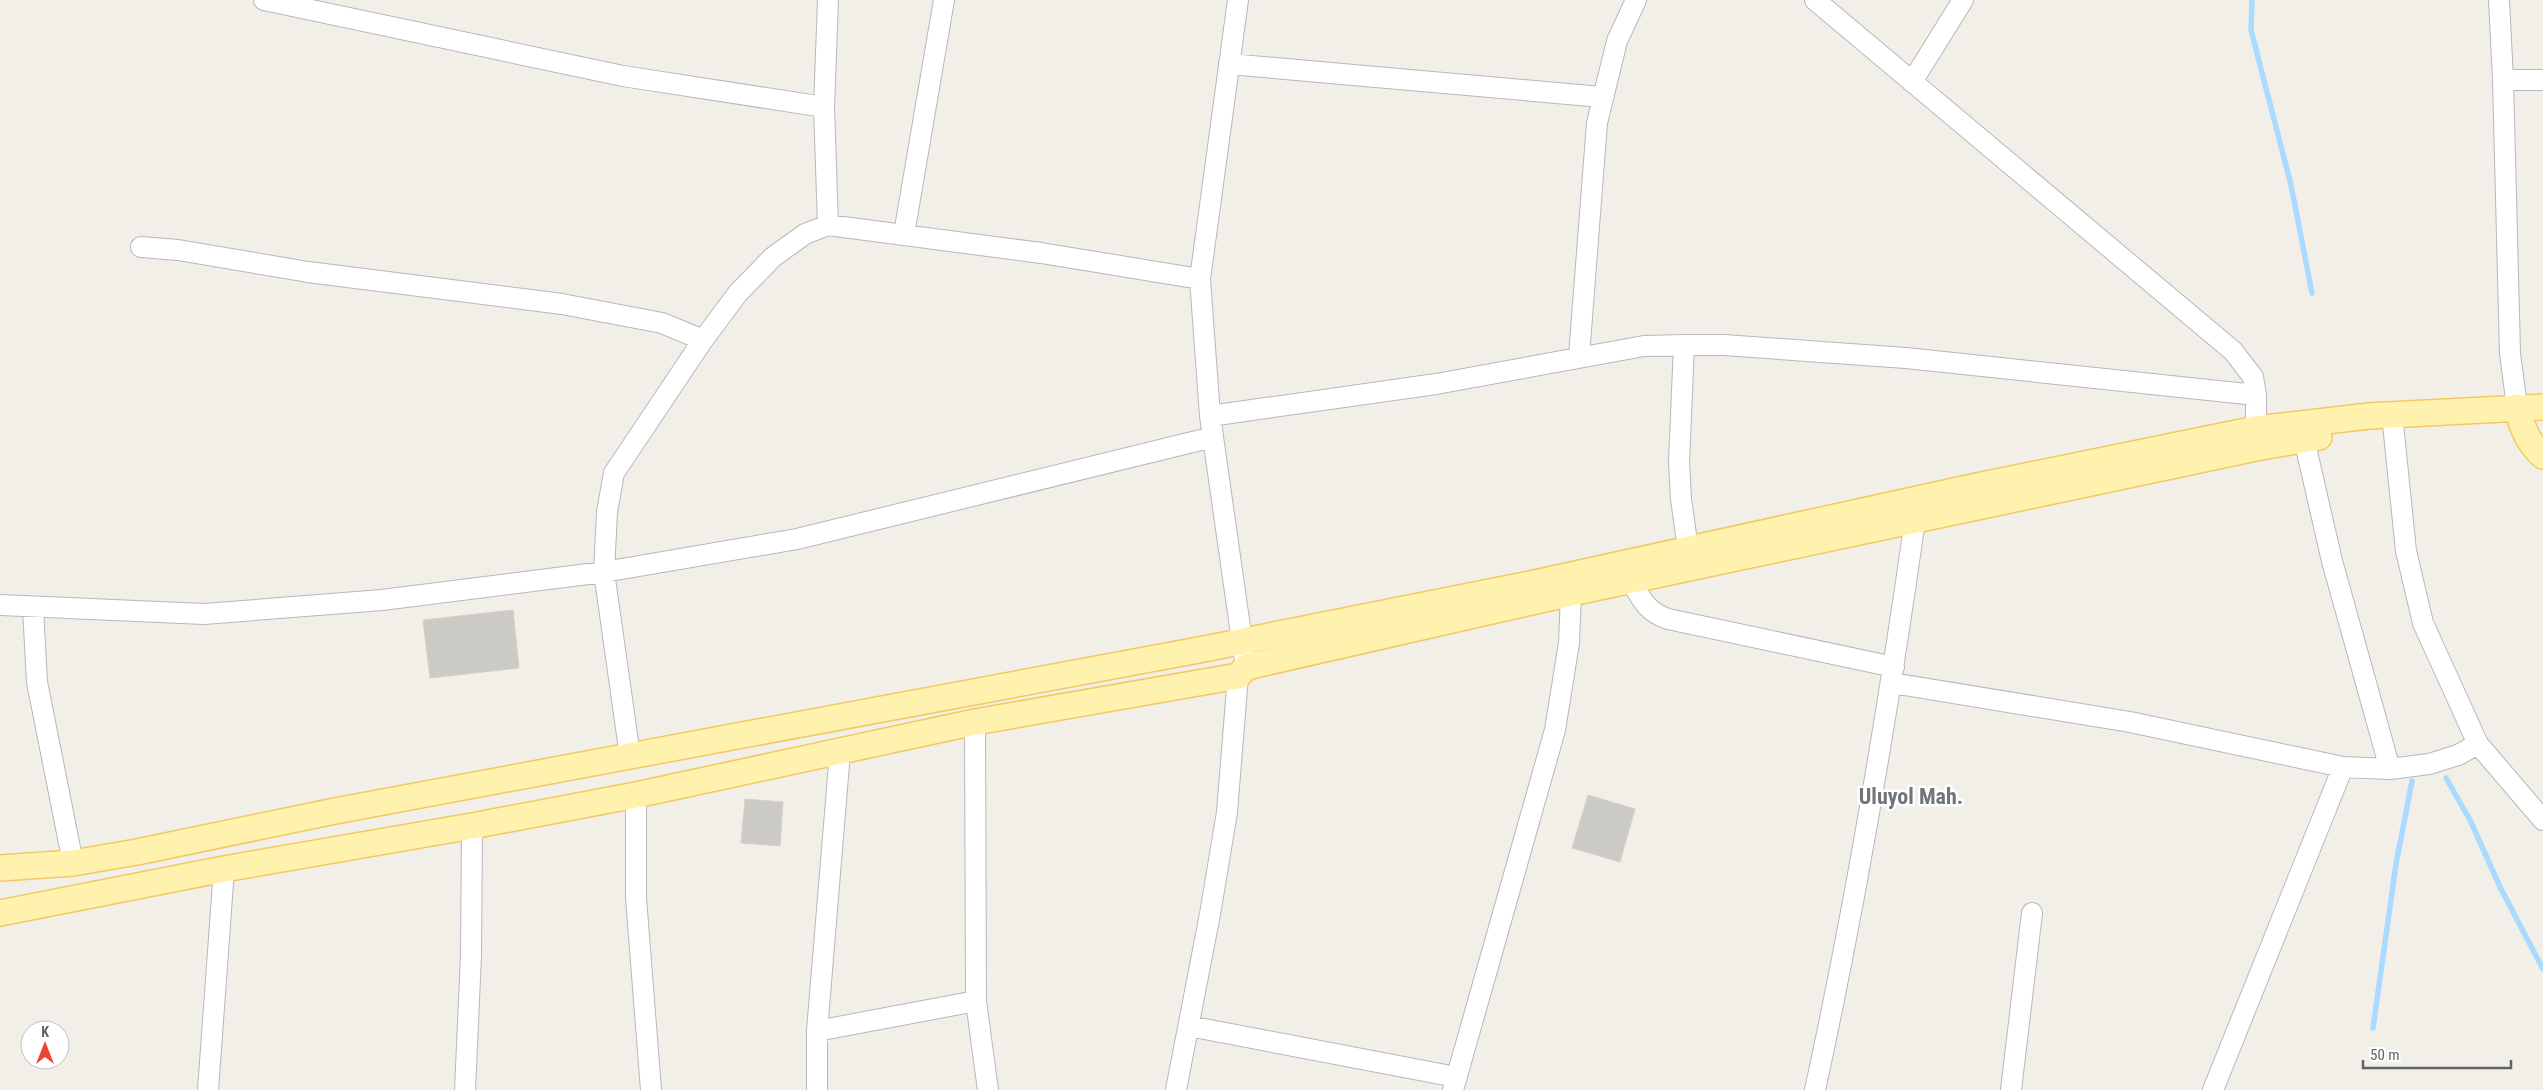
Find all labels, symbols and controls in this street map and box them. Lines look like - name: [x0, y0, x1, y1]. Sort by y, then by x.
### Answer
- district label: Uluyol Mah.: [1859, 784, 1963, 809]
- north arrow: [20, 1020, 70, 1070]
- text: K: [41, 1024, 49, 1040]
- scale bar: [2363, 1038, 2510, 1070]
- text: 50 m: [2370, 1046, 2400, 1064]

